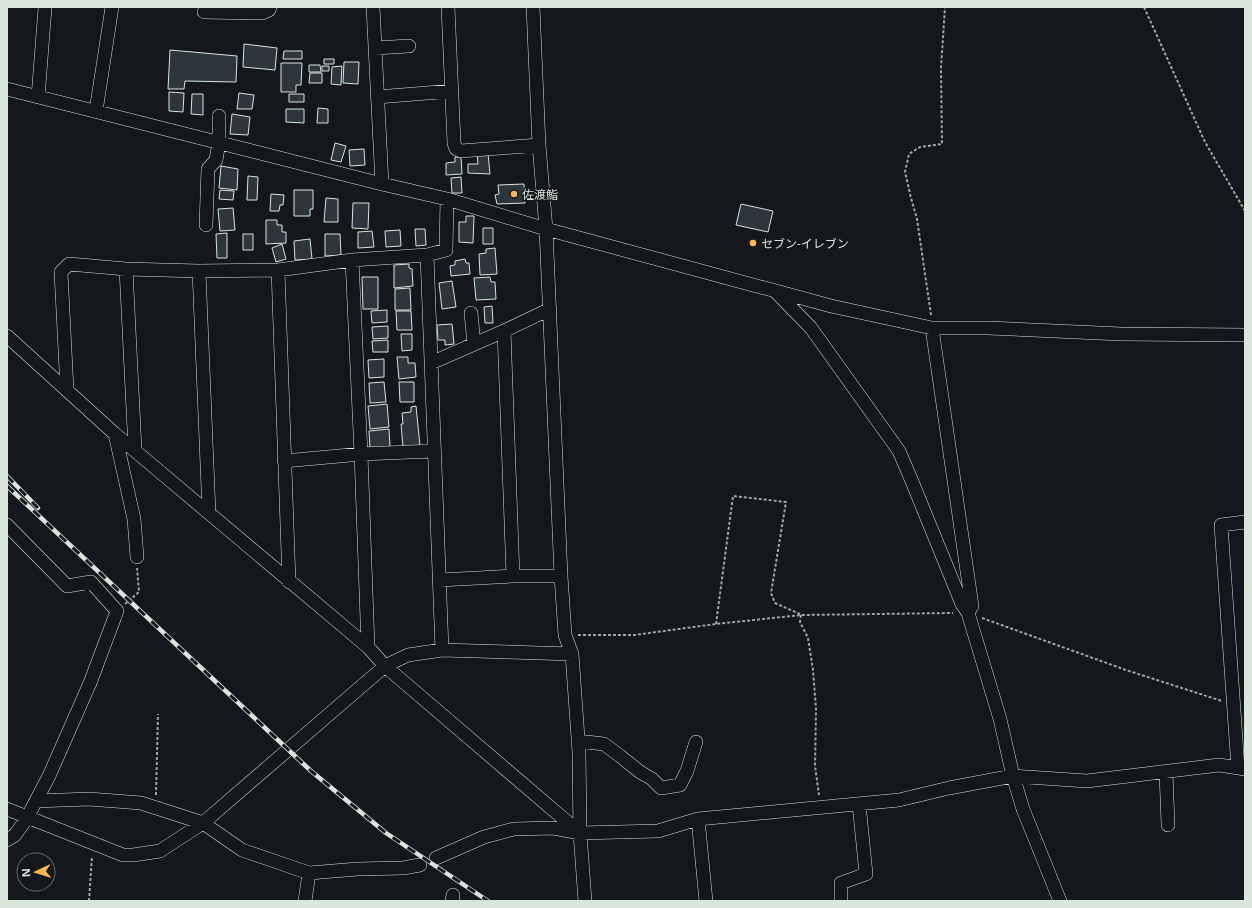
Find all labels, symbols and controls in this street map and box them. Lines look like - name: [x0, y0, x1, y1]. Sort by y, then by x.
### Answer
- place label: 佐渡鮨: [522, 186, 558, 203]
- marker: 佐渡鮨: [509, 189, 519, 199]
- place label: セブン-イレブン: [761, 235, 849, 252]
- marker: セブン-イレブン: [748, 238, 758, 248]
- north arrow: [16, 852, 56, 892]
- text: N: [18, 868, 33, 878]

